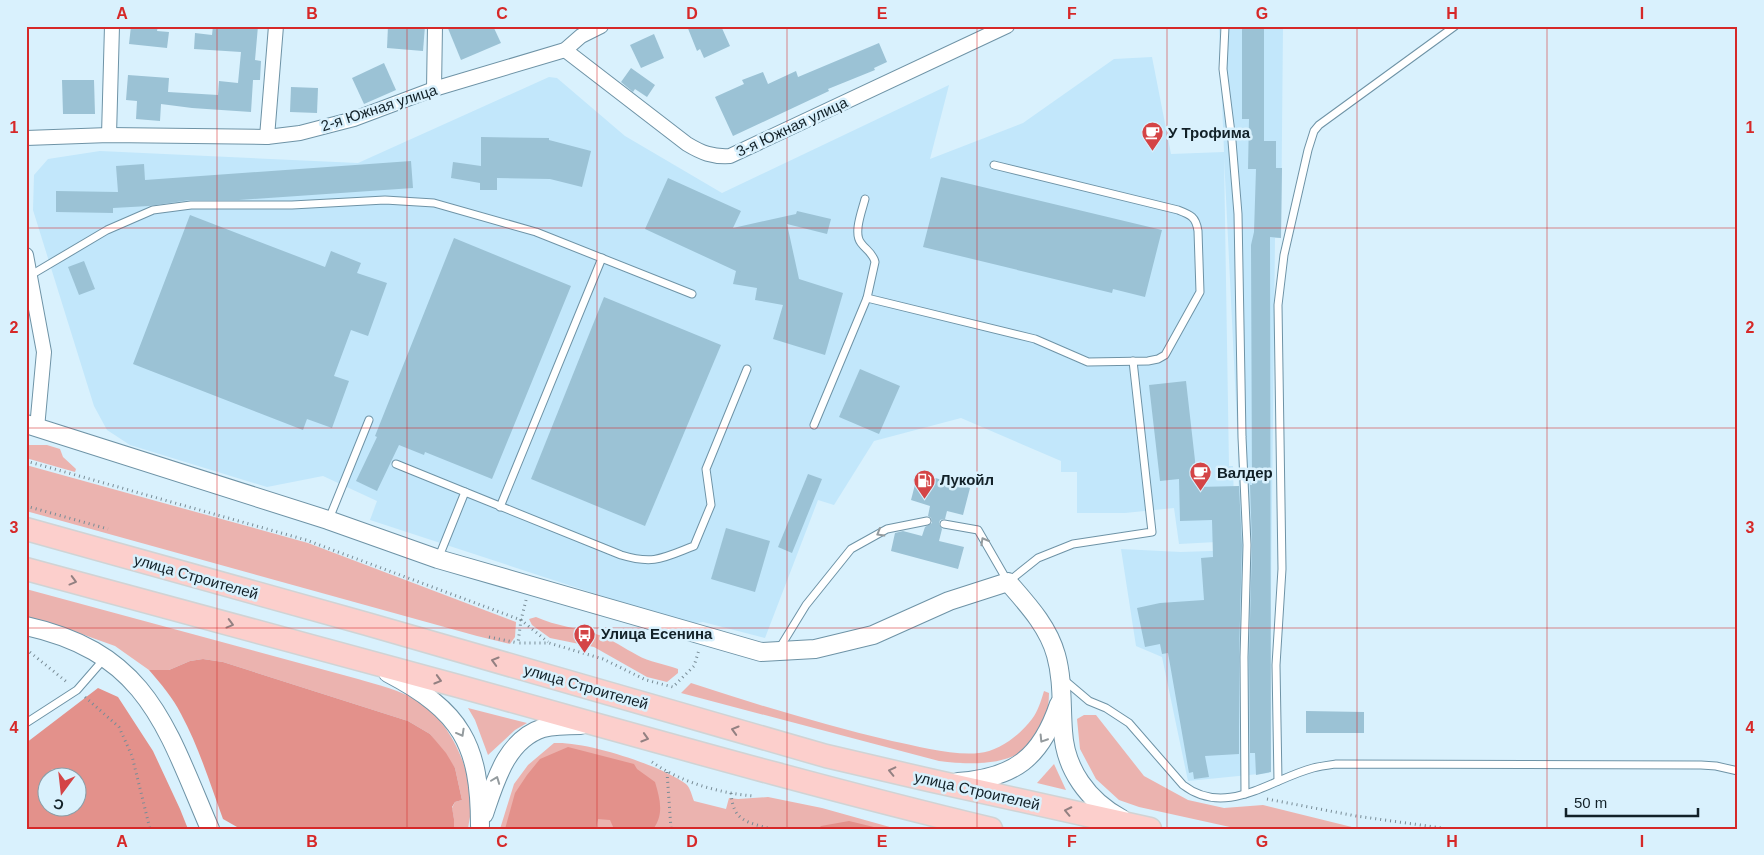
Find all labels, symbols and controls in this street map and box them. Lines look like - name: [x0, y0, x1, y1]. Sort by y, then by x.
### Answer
- text: A: [116, 5, 128, 22]
- text: B: [306, 5, 318, 22]
- text: C: [496, 5, 508, 22]
- text: D: [686, 5, 698, 22]
- text: E: [877, 5, 888, 22]
- text: F: [1067, 5, 1077, 22]
- text: G: [1256, 5, 1268, 22]
- text: H: [1446, 5, 1458, 22]
- text: I: [1640, 5, 1644, 22]
- street label: 2-я Южная улица: [319, 81, 440, 134]
- street label: 3-я Южная улица: [733, 93, 851, 160]
- text: 1: [10, 119, 19, 136]
- text: 1: [1746, 119, 1755, 136]
- cafe icon: У Трофима: [1140, 121, 1164, 152]
- place label: У Трофима: [1168, 124, 1251, 141]
- text: 2: [10, 319, 19, 336]
- text: 2: [1746, 319, 1755, 336]
- cafe icon: Валдер: [1189, 461, 1213, 492]
- place label: Валдер: [1217, 464, 1273, 481]
- fuel station icon: Лукойл: [912, 468, 936, 499]
- place label: Лукойл: [940, 471, 994, 488]
- text: 3: [10, 519, 19, 536]
- text: 3: [1746, 519, 1755, 536]
- one-way arrow: [876, 527, 885, 537]
- one-way arrow: [981, 537, 991, 546]
- street label: улица Строителей: [132, 551, 260, 602]
- one-way arrow: [69, 576, 77, 586]
- one-way arrow: [226, 618, 234, 628]
- bus stop icon: Улица Есенина: [573, 622, 597, 653]
- place label: Улица Есенина: [601, 625, 713, 642]
- one-way arrow: [491, 656, 500, 666]
- street label: улица Строителей: [522, 661, 650, 712]
- one-way arrow: [433, 675, 441, 685]
- text: 4: [10, 719, 19, 736]
- text: 4: [1746, 719, 1755, 736]
- one-way arrow: [732, 725, 740, 735]
- one-way arrow: [455, 728, 465, 737]
- one-way arrow: [640, 733, 648, 743]
- one-way arrow: [1040, 733, 1049, 742]
- one-way arrow: [889, 767, 897, 777]
- north arrow: [38, 768, 88, 818]
- street label: улица Строителей: [913, 768, 1041, 813]
- one-way arrow: [490, 776, 500, 784]
- scale bar: [1566, 785, 1699, 817]
- text: 50 m: [1574, 794, 1607, 811]
- text: С: [52, 796, 66, 814]
- one-way arrow: [1063, 806, 1072, 817]
- text: A: [116, 833, 128, 850]
- text: B: [306, 833, 318, 850]
- text: C: [496, 833, 508, 850]
- text: D: [686, 833, 698, 850]
- text: E: [877, 833, 888, 850]
- text: F: [1067, 833, 1077, 850]
- text: G: [1256, 833, 1268, 850]
- text: H: [1446, 833, 1458, 850]
- text: I: [1640, 833, 1644, 850]

